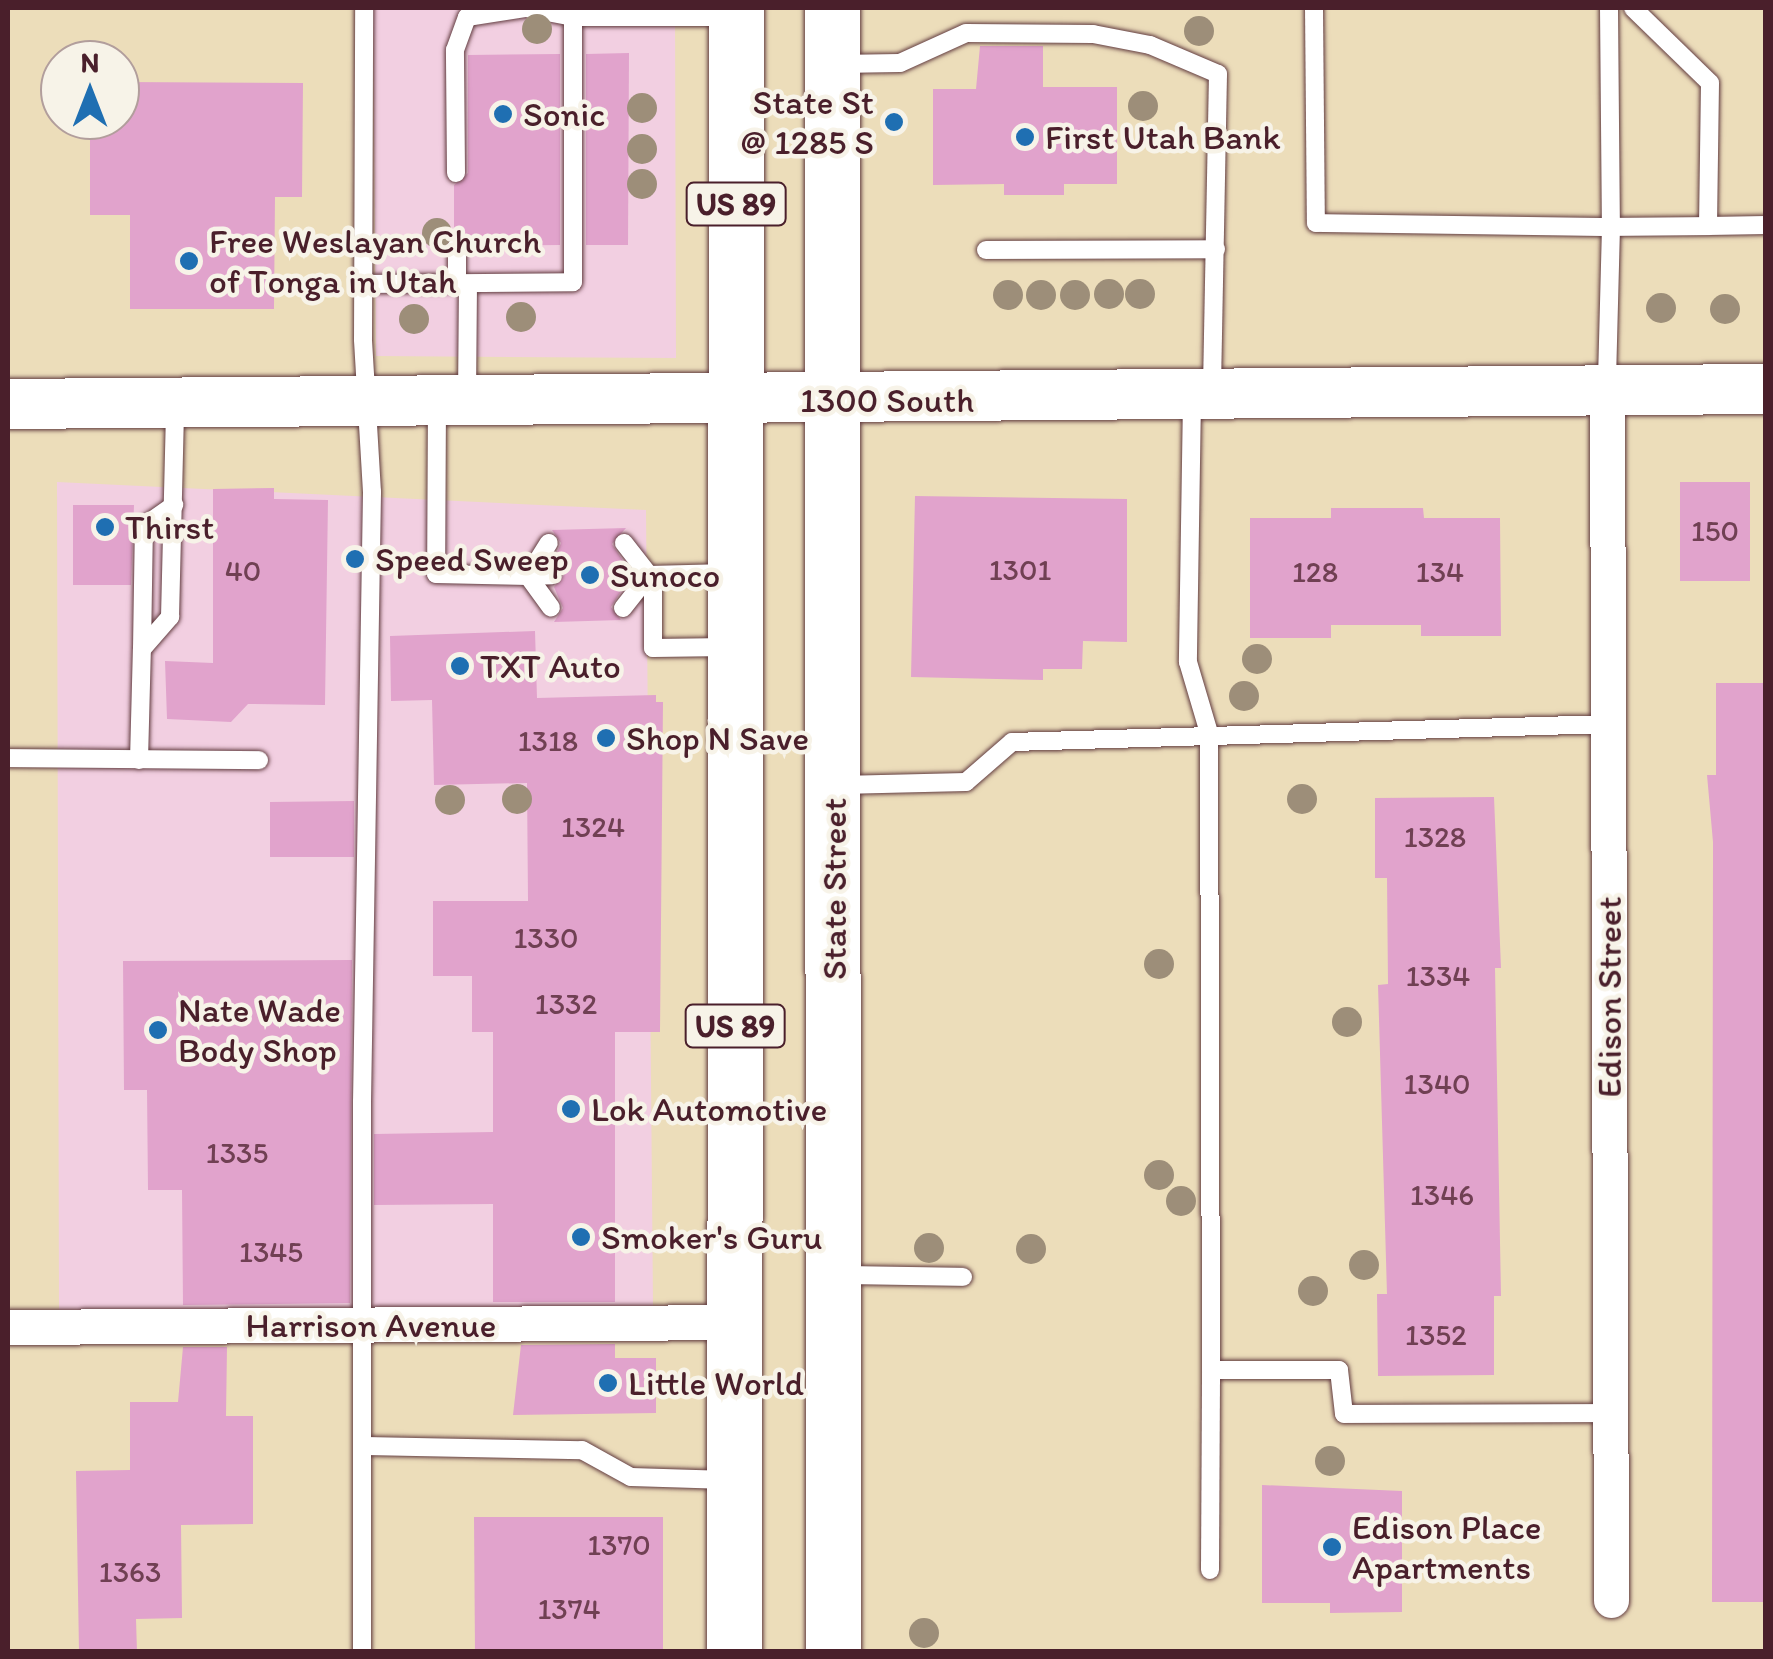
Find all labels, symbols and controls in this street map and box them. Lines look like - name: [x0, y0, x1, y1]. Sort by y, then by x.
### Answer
- north arrow: [40, 40, 140, 140]
- text: N: [81, 45, 99, 79]
- place label: State St @ 1285 S: [740, 81, 874, 163]
- place label: Sonic: [523, 93, 605, 135]
- marker: Sonic: [492, 103, 514, 125]
- marker: State St @ 1285 S: [883, 111, 905, 133]
- place label: First Utah Bank: [1045, 116, 1281, 158]
- marker: First Utah Bank: [1014, 126, 1036, 148]
- road number: US 89: [684, 177, 788, 231]
- place label: Free Weslayan Church of Tonga in Utah: [209, 220, 541, 302]
- marker: Free Weslayan Church of Tonga in Utah: [178, 250, 200, 272]
- street label: 1300 South: [800, 379, 974, 421]
- place label: Thirst: [125, 506, 215, 548]
- house number: 150: [1691, 513, 1739, 549]
- marker: Thirst: [94, 516, 116, 538]
- place label: Speed Sweep: [375, 538, 567, 580]
- marker: Speed Sweep: [344, 548, 366, 570]
- house number: 1301: [989, 552, 1051, 588]
- house number: 40: [225, 553, 261, 589]
- place label: Sunoco: [610, 554, 720, 596]
- house number: 128: [1292, 554, 1338, 590]
- house number: 134: [1416, 554, 1464, 590]
- marker: Sunoco: [579, 564, 601, 586]
- place label: TXT Auto: [480, 645, 621, 687]
- marker: TXT Auto: [449, 655, 471, 677]
- place label: Shop N Save: [626, 717, 810, 759]
- house number: 1318: [518, 723, 578, 759]
- marker: Shop N Save: [595, 727, 617, 749]
- street label: State Street: [813, 798, 855, 980]
- house number: 1324: [561, 809, 625, 845]
- house number: 1328: [1404, 819, 1466, 855]
- street label: Edison Street: [1588, 896, 1630, 1098]
- house number: 1330: [513, 920, 579, 956]
- house number: 1334: [1406, 958, 1470, 994]
- house number: 1332: [535, 986, 597, 1022]
- place label: Nate Wade Body Shop: [178, 989, 340, 1071]
- road number: US 89: [682, 999, 788, 1053]
- marker: Nate Wade Body Shop: [147, 1019, 169, 1041]
- house number: 1340: [1404, 1066, 1470, 1102]
- place label: Lok Automotive: [591, 1088, 826, 1130]
- marker: Lok Automotive: [560, 1098, 582, 1120]
- house number: 1335: [206, 1135, 268, 1171]
- house number: 1346: [1410, 1177, 1474, 1213]
- place label: Smoker's Guru: [601, 1216, 823, 1258]
- marker: Smoker's Guru: [570, 1226, 592, 1248]
- house number: 1345: [239, 1234, 303, 1270]
- street label: Harrison Avenue: [246, 1304, 496, 1346]
- house number: 1352: [1405, 1317, 1467, 1353]
- place label: Little World: [628, 1362, 803, 1404]
- marker: Little World: [597, 1372, 619, 1394]
- place label: Edison Place Apartments: [1352, 1506, 1541, 1588]
- house number: 1370: [587, 1527, 651, 1563]
- marker: Edison Place Apartments: [1321, 1536, 1343, 1558]
- house number: 1363: [99, 1554, 161, 1590]
- house number: 1374: [537, 1591, 601, 1627]

